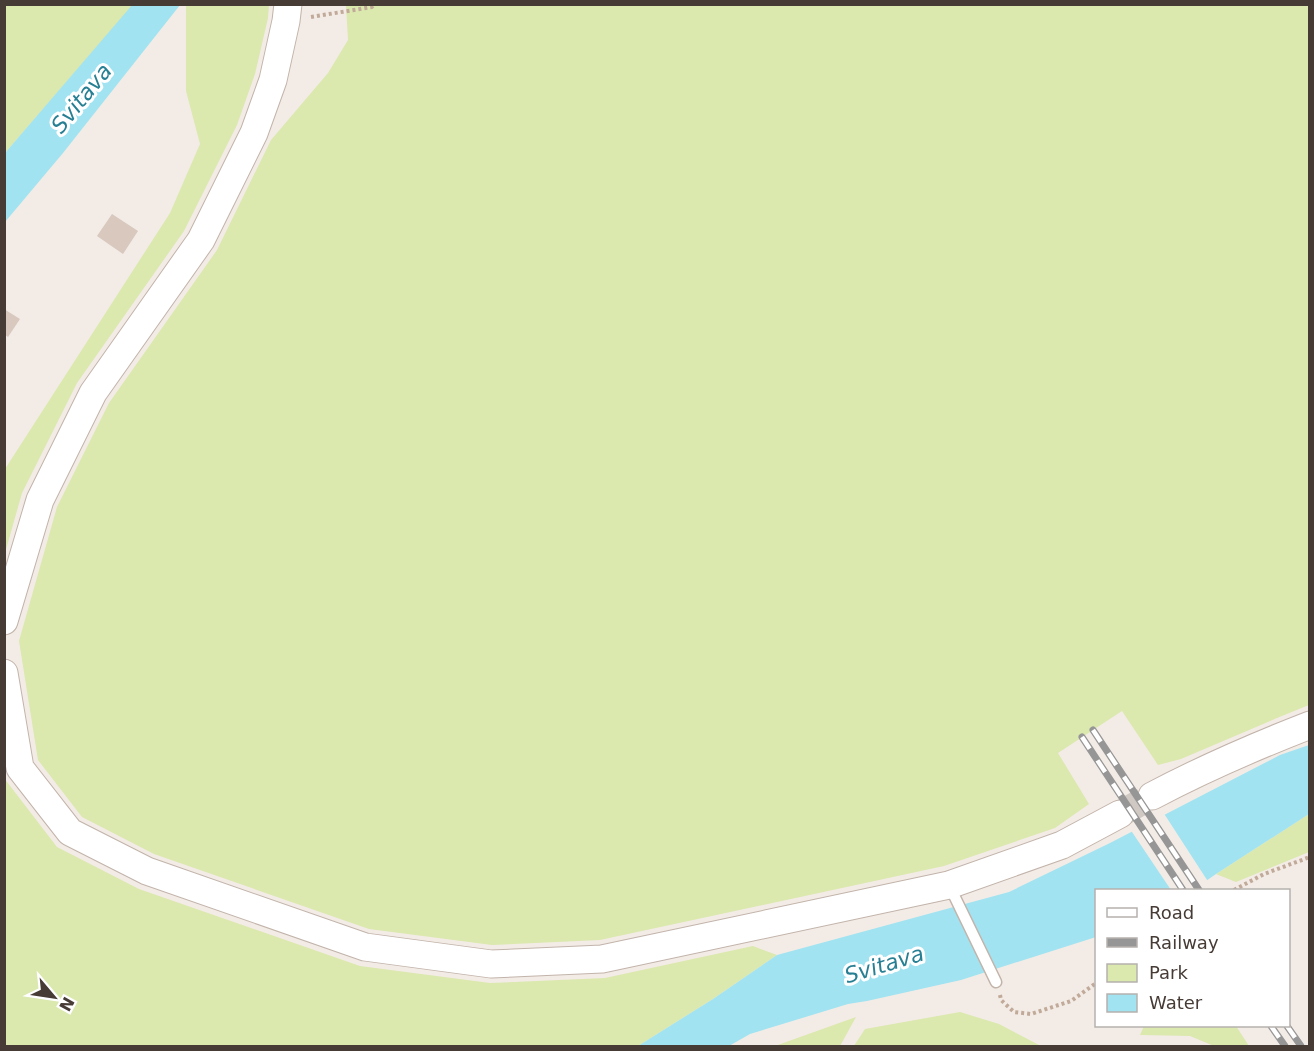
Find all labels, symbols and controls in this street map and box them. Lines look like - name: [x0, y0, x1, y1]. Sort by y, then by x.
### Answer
- water label: Svitava: [46, 59, 117, 138]
- legend: [1095, 889, 1290, 1027]
- text: Road: [1149, 902, 1194, 923]
- text: Railway: [1149, 932, 1219, 953]
- water label: Svitava: [841, 941, 927, 988]
- text: Park: [1149, 962, 1188, 983]
- north arrow: [24, 967, 84, 1027]
- text: Water: [1149, 992, 1203, 1013]
- text: N: [55, 994, 78, 1014]

